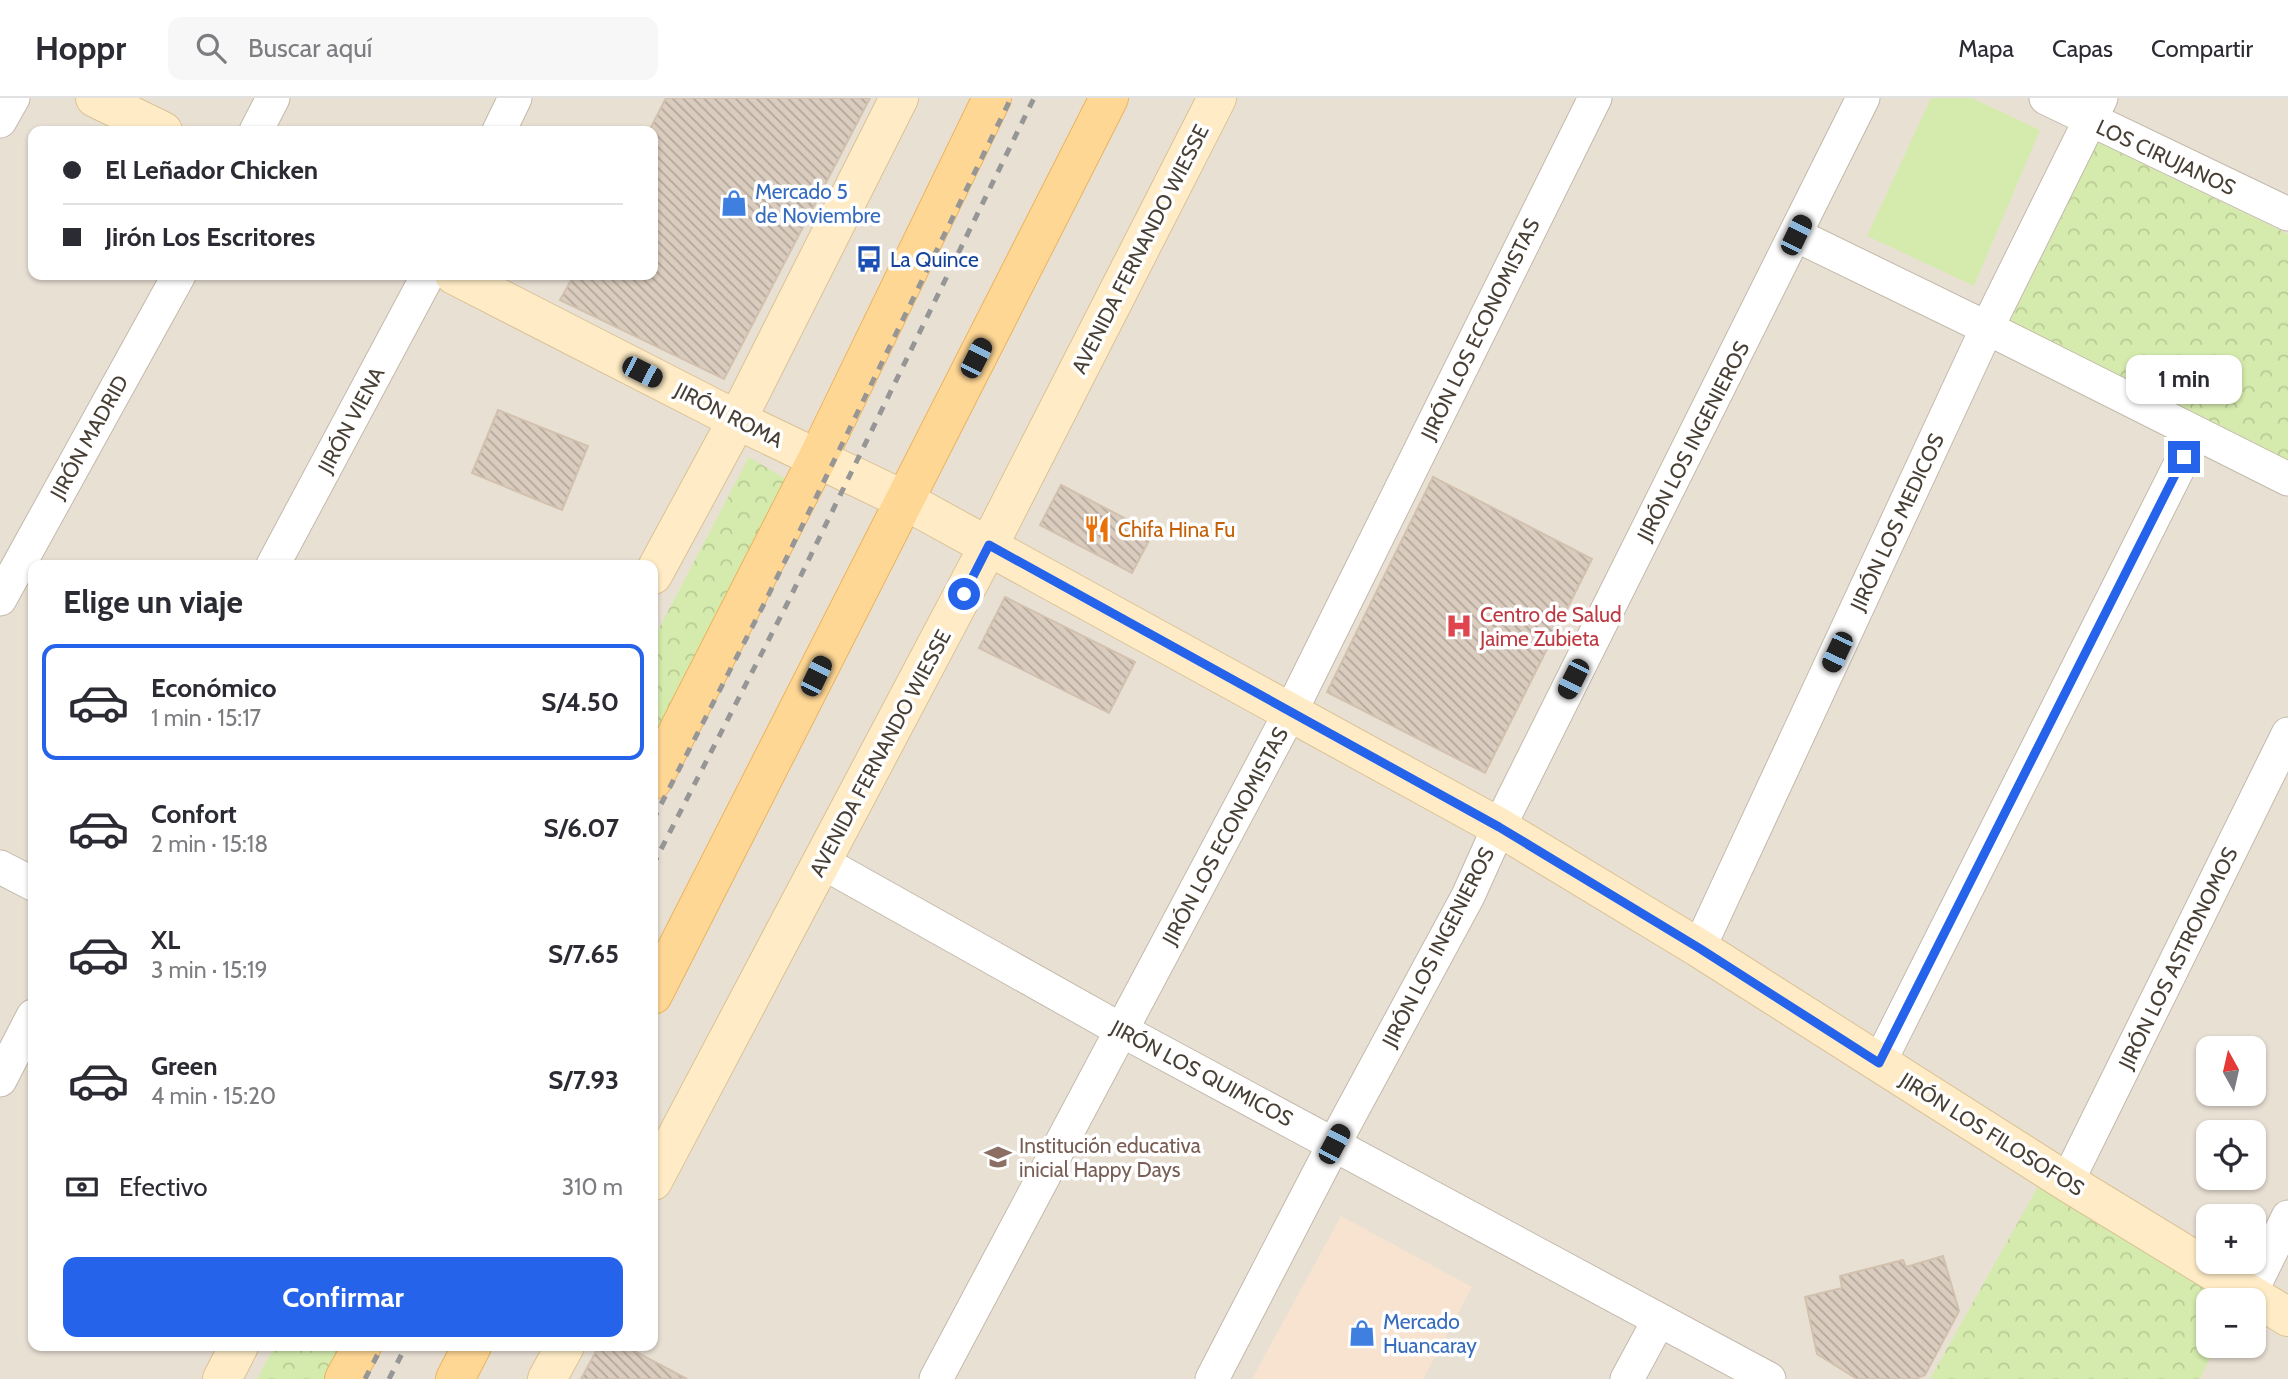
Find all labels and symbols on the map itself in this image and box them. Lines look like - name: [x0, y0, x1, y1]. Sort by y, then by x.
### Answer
- street label: LOS CIRUJANOS: [2092, 114, 2240, 200]
- street label: AVENIDA FERNANDO WIESSE: [1066, 120, 1214, 378]
- place label: Mercado 5 de Noviembre: [755, 179, 881, 228]
- shop icon: Mercado 5 de Noviembre: [719, 188, 749, 218]
- car: [1778, 212, 1815, 258]
- street label: JIRÓN LOS ECONOMISTAS: [1415, 214, 1545, 445]
- bus stop icon: La Quince: [854, 244, 884, 274]
- place label: La Quince: [890, 247, 979, 272]
- car: [958, 335, 995, 381]
- street label: JIRÓN LOS INGENIEROS: [1631, 337, 1754, 546]
- car: [619, 353, 666, 391]
- callout: 1 min: [2126, 356, 2242, 404]
- street label: JIRÓN VIENA: [312, 363, 389, 478]
- street label: JIRÓN MADRID: [44, 371, 133, 504]
- street label: JIRÓN ROMA: [670, 377, 787, 453]
- street label: JIRÓN LOS MEDICOS: [1845, 429, 1949, 615]
- route end: [2168, 441, 2200, 473]
- restaurant icon: Chifa Hina Fu: [1082, 514, 1112, 544]
- place label: Chifa Hina Fu: [1118, 517, 1235, 542]
- route start: [948, 578, 980, 610]
- place label: Centro de Salud Jaime Zubieta: [1479, 602, 1622, 651]
- hospital icon: Centro de Salud Jaime Zubieta: [1444, 611, 1474, 641]
- street label: AVENIDA FERNANDO WIESSE: [804, 625, 956, 881]
- car: [1819, 629, 1856, 675]
- car: [798, 653, 835, 699]
- car: [1555, 656, 1592, 702]
- street label: JIRÓN LOS ECONOMISTAS: [1156, 723, 1293, 950]
- street label: JIRÓN LOS INGENIEROS: [1376, 843, 1499, 1052]
- street label: JIRÓN LOS ASTRONOMOS: [2113, 843, 2243, 1074]
- street label: JIRÓN LOS QUIMICOS: [1106, 1014, 1297, 1132]
- north arrow: [2196, 1036, 2266, 1106]
- street label: JIRÓN LOS FILOSOFOS: [1894, 1067, 2089, 1201]
- car: [1315, 1121, 1354, 1167]
- place label: Institución educativa inicial Happy Days: [1019, 1133, 1201, 1182]
- school or university icon: Institución educativa inicial Happy Days: [983, 1142, 1013, 1172]
- place label: Mercado Huancaray: [1383, 1309, 1477, 1358]
- shop icon: Mercado Huancaray: [1347, 1318, 1377, 1348]

